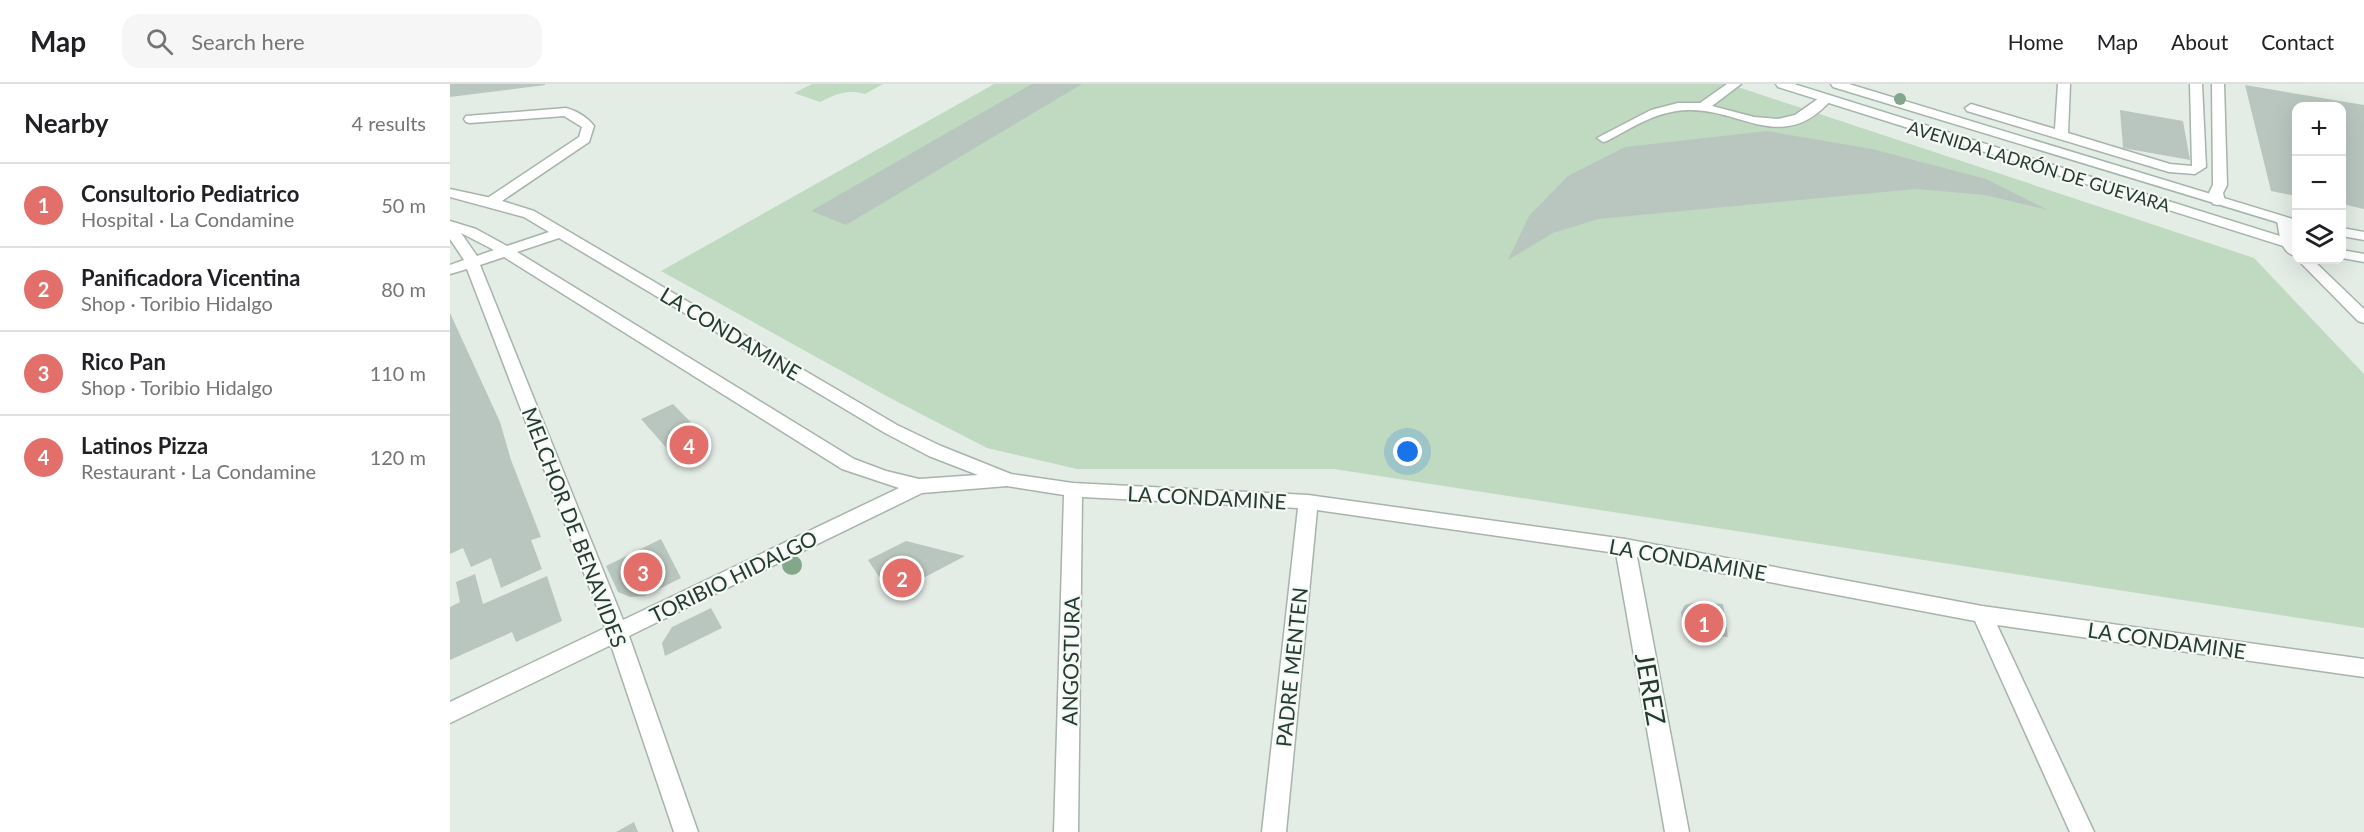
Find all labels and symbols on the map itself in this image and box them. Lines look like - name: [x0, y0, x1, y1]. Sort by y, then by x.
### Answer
- street label: AVENIDA LADRÓN DE GUEVARA: [1905, 116, 2174, 217]
- street label: LA CONDAMINE: [656, 281, 806, 385]
- street label: MELCHOR DE BENAVIDES: [518, 403, 632, 651]
- pin: 4: [670, 422, 708, 468]
- your location: [1393, 437, 1422, 466]
- street label: LA CONDAMINE: [1127, 480, 1287, 514]
- street label: TORIBIO HIDALGO: [645, 525, 821, 627]
- street label: LA CONDAMINE: [1607, 533, 1769, 585]
- pin: 3: [624, 550, 662, 594]
- pin: 2: [882, 556, 922, 600]
- street label: PADRE MENTEN: [1270, 586, 1312, 748]
- street label: ANGOSTURA: [1056, 596, 1084, 726]
- pin: 1: [1684, 600, 1724, 646]
- street label: LA CONDAMINE: [2086, 617, 2248, 663]
- street label: JEREZ: [1629, 650, 1673, 728]

